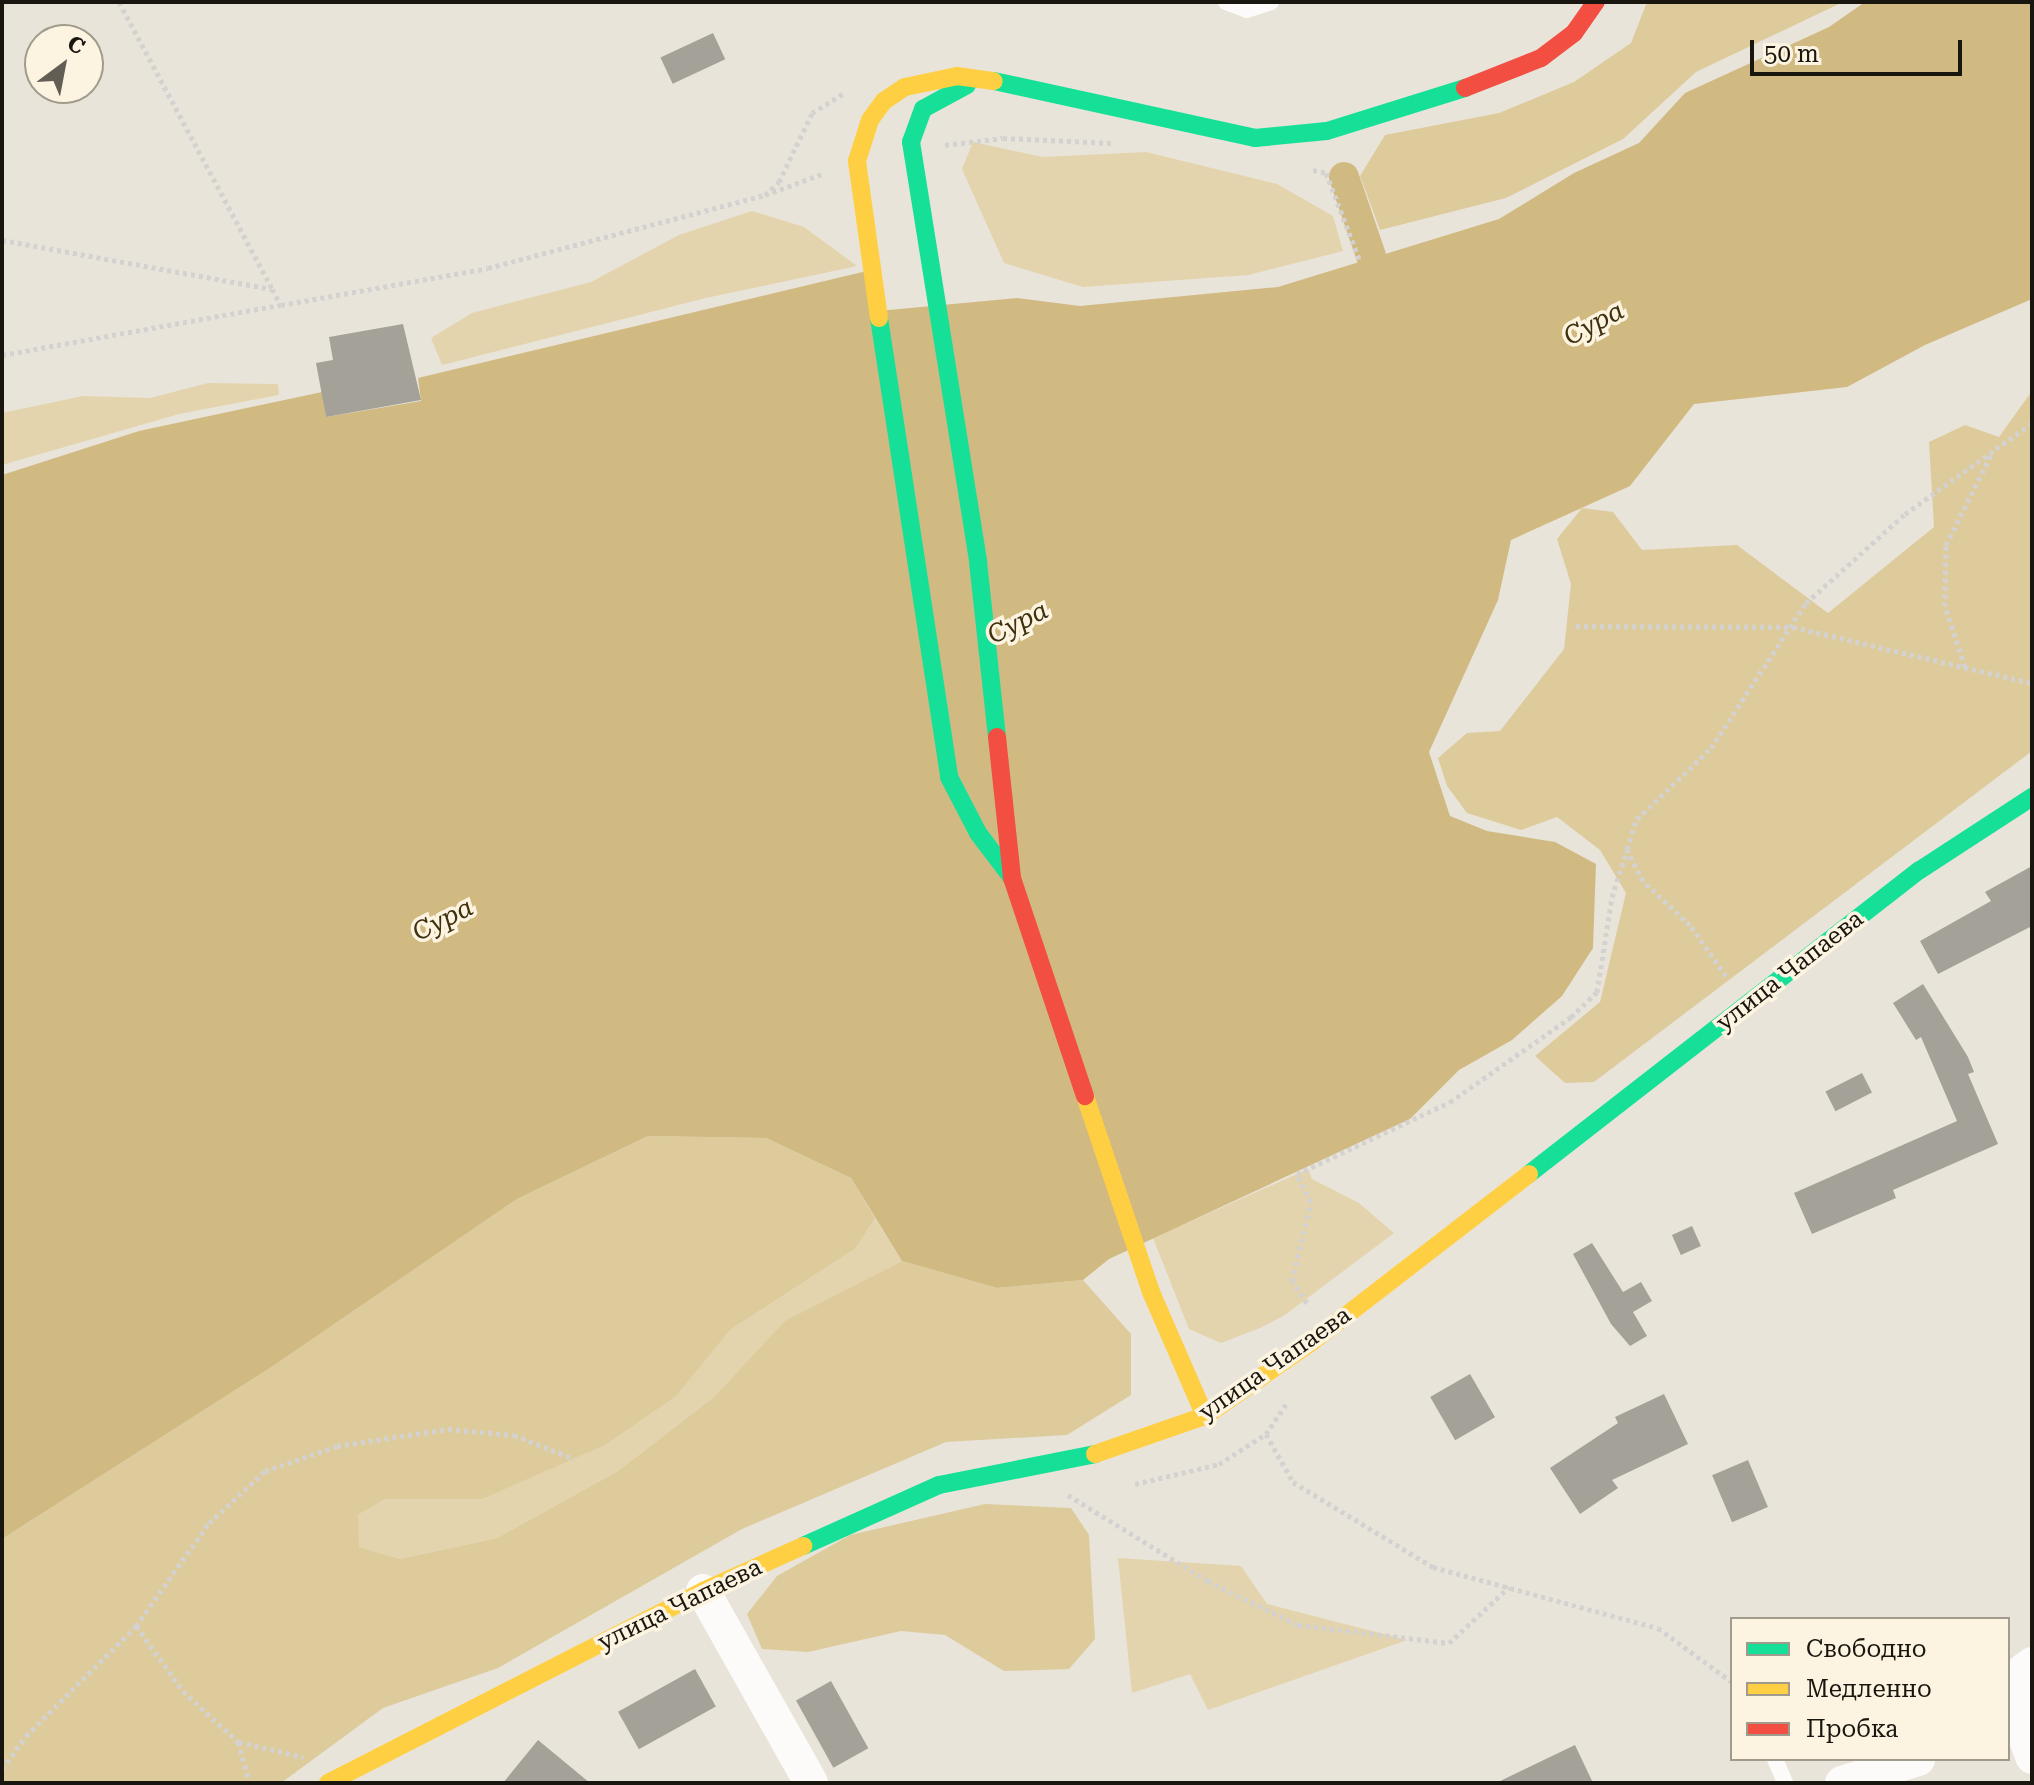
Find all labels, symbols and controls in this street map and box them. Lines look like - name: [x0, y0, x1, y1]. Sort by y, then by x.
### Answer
- north arrow: [24, 24, 104, 104]
- scale bar: [1754, 24, 1966, 74]
- text: С: [63, 30, 89, 60]
- text: 50 m: [1764, 40, 1819, 68]
- water label: Сура: [1559, 295, 1629, 353]
- water label: Сура: [983, 595, 1053, 651]
- water label: Сура: [408, 892, 478, 948]
- street label: улица Чапаева: [1711, 905, 1869, 1037]
- street label: улица Чапаева: [1194, 1301, 1356, 1427]
- street label: улица Чапаева: [593, 1553, 767, 1657]
- legend: [1730, 1617, 2010, 1761]
- text: Свободно: [1806, 1635, 1927, 1663]
- text: Медленно: [1806, 1675, 1932, 1703]
- text: Пробка: [1806, 1715, 1898, 1743]

